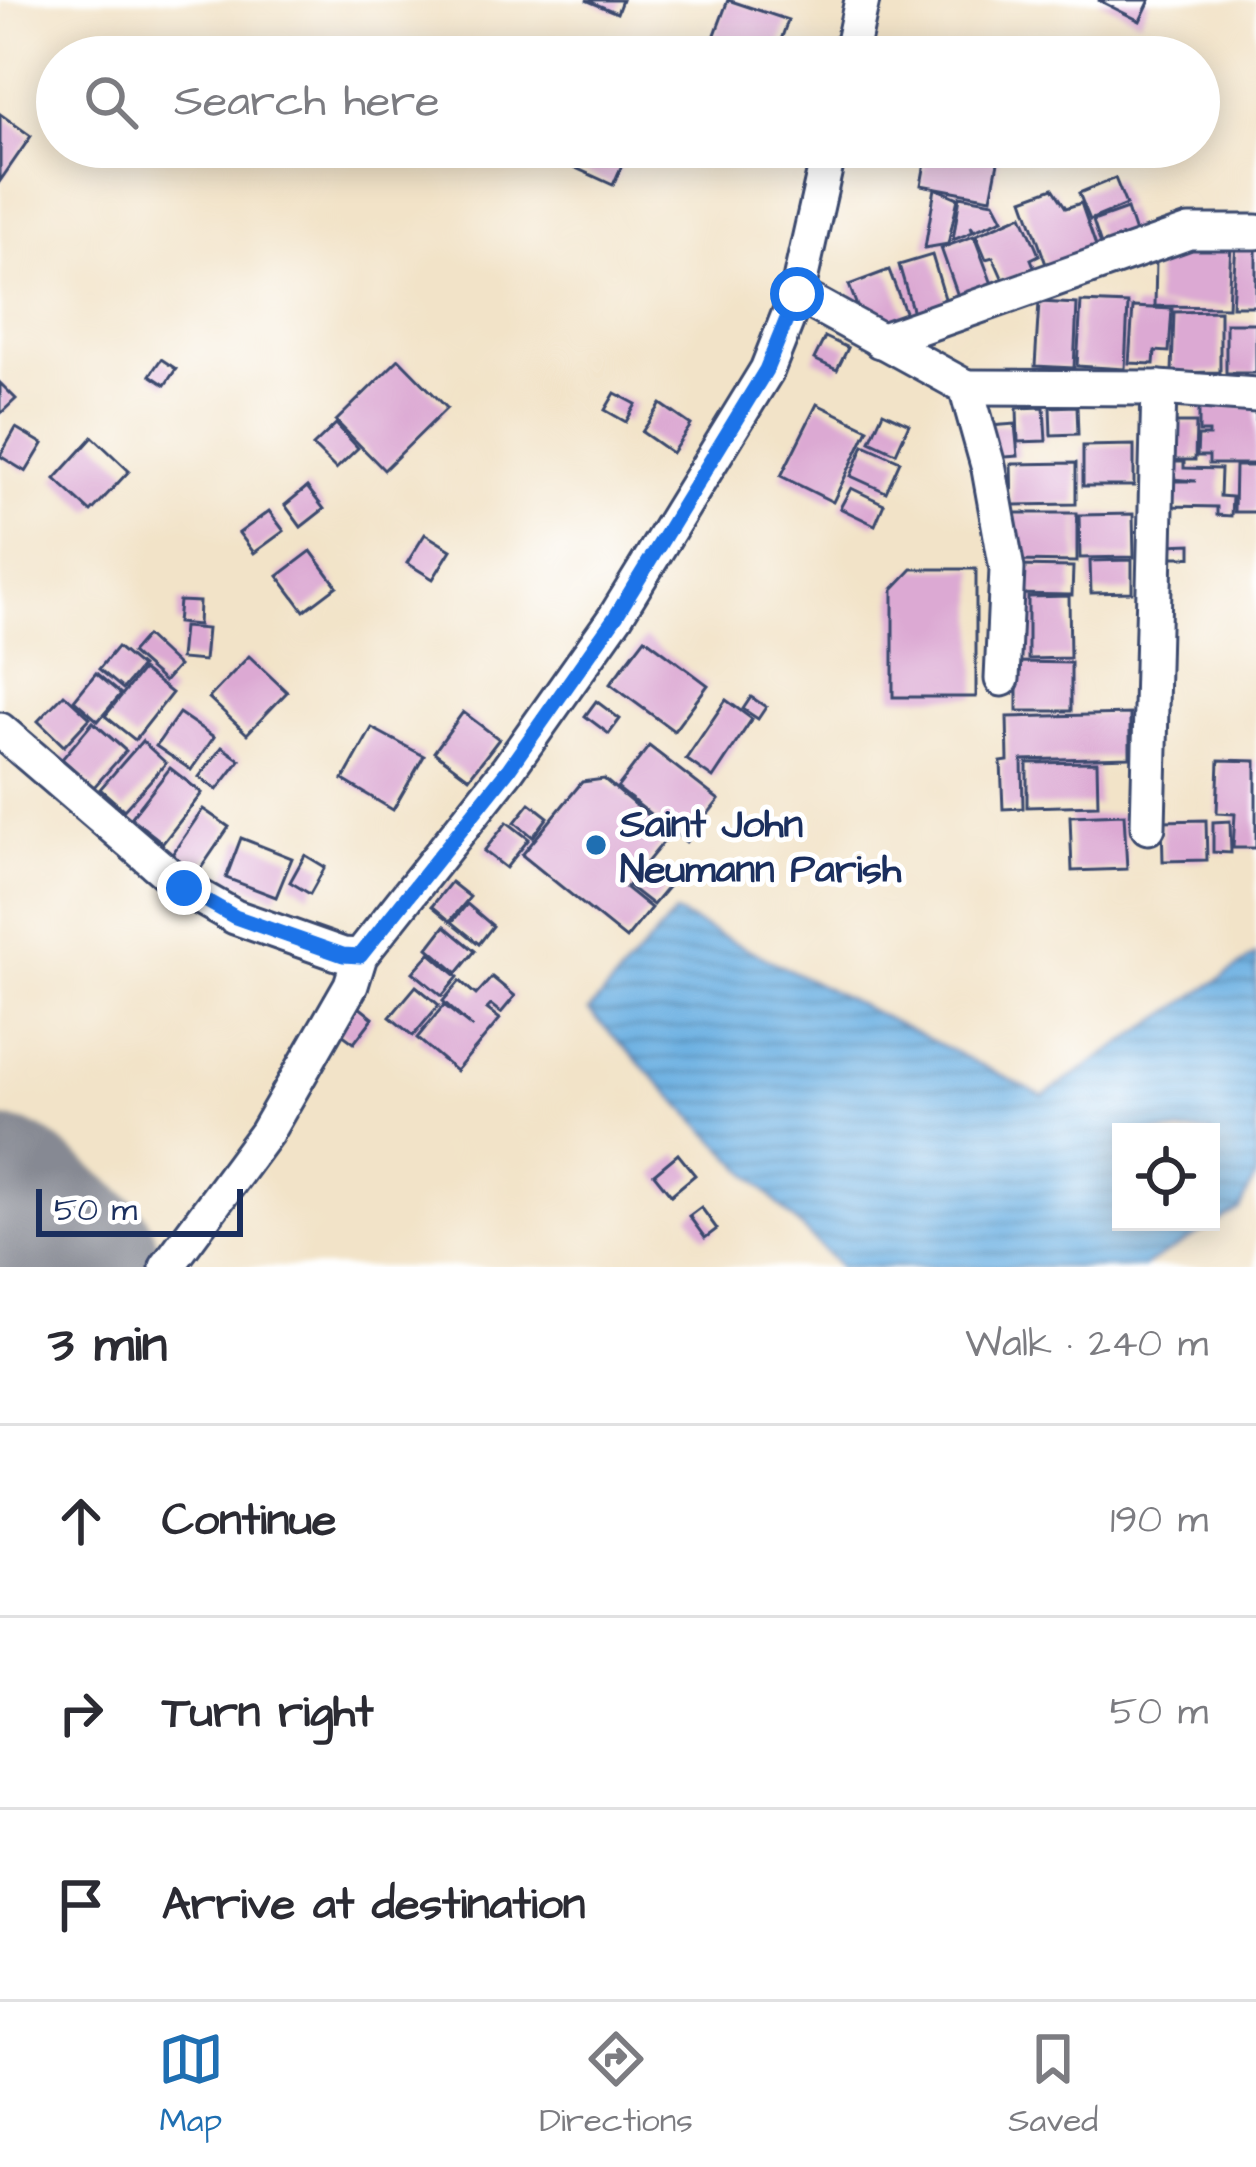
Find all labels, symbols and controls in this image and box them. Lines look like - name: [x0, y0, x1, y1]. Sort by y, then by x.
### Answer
- search box: [36, 36, 1220, 168]
- icon: search: [78, 69, 144, 135]
- text: Search here: [174, 71, 440, 133]
- route start: [770, 267, 824, 321]
- place label: Saint John Neumann Parish: [619, 799, 902, 898]
- marker: Saint John Neumann Parish: [583, 832, 609, 858]
- route end: [157, 861, 211, 915]
- map controls: [1112, 1123, 1220, 1231]
- button: locate: [1112, 1123, 1220, 1231]
- scale bar: [36, 1183, 243, 1236]
- text: 50 m: [54, 1187, 137, 1233]
- text: 3 min: [48, 1310, 167, 1381]
- text: Walk · 240 m: [965, 1318, 1208, 1372]
- icon: ahead: [48, 1488, 114, 1554]
- text: Continue: [162, 1490, 336, 1552]
- text: 190 m: [1110, 1494, 1208, 1548]
- icon: right: [48, 1680, 114, 1746]
- text: Turn right: [162, 1682, 374, 1744]
- text: 50 m: [1110, 1686, 1208, 1740]
- icon: arrive: [48, 1872, 114, 1938]
- text: Arrive at destination: [162, 1874, 585, 1936]
- tab: Map: [158, 2026, 224, 2144]
- tab: Directions: [539, 2026, 693, 2144]
- tab: Saved: [1008, 2026, 1098, 2144]

